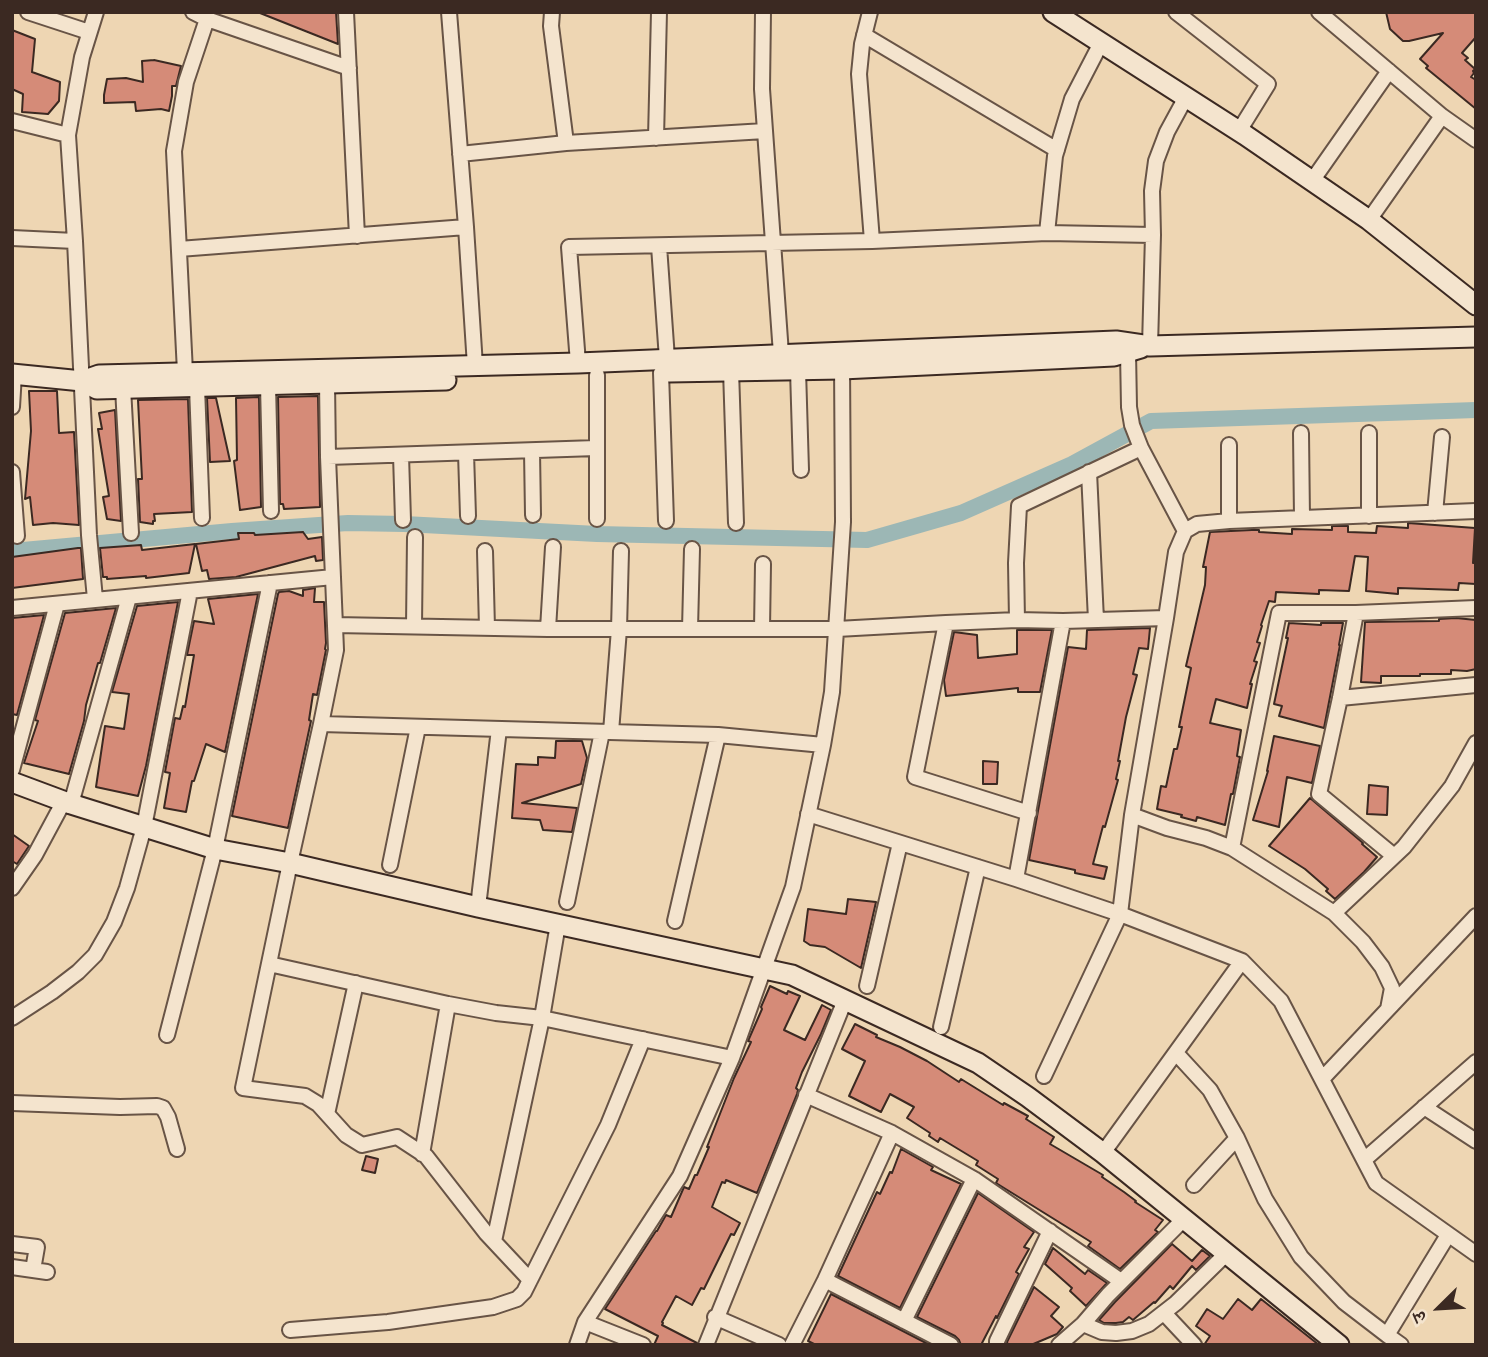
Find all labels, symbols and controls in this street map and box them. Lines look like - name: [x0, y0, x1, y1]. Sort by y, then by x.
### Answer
- north arrow: [1404, 1273, 1474, 1343]
- text: उ: [1407, 1308, 1432, 1326]

